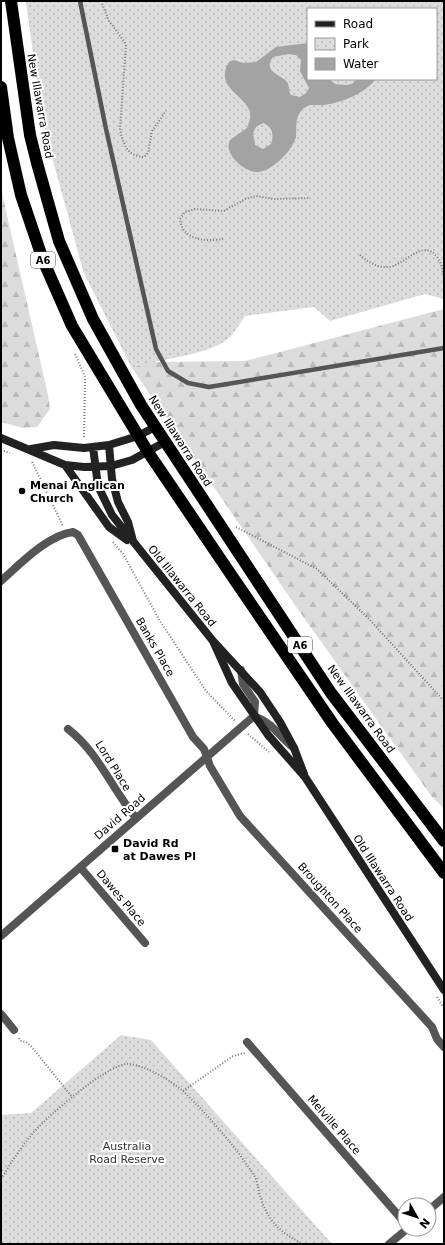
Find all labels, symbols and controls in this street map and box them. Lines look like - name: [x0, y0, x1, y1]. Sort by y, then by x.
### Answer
- legend: [307, 8, 437, 80]
- text: Road: [343, 17, 373, 31]
- text: Park: [343, 37, 369, 51]
- street label: New Illawarra Road: [24, 53, 56, 159]
- text: Water: [343, 57, 379, 71]
- road number: A6: [31, 252, 55, 268]
- street label: New Illawarra Road: [146, 393, 214, 489]
- place label: Menai Anglican Church: [30, 479, 125, 505]
- marker: Menai Anglican Church: [17, 486, 27, 496]
- street label: Old Illawarra Road: [145, 543, 219, 629]
- street label: Banks Place: [133, 615, 177, 679]
- road number: A6: [288, 637, 312, 653]
- street label: New Illawarra Road: [325, 662, 397, 756]
- street label: Lord Place: [92, 739, 134, 794]
- street label: David Road: [92, 791, 148, 843]
- street label: Old Illawarra Road: [350, 832, 416, 924]
- place label: David Rd at Dawes Pl: [123, 837, 196, 863]
- marker: David Rd at Dawes Pl: [110, 844, 120, 854]
- street label: Broughton Place: [295, 860, 365, 936]
- street label: Dawes Place: [94, 867, 148, 929]
- street label: Melville Place: [305, 1093, 363, 1158]
- park label: Australia Road Reserve: [89, 1140, 165, 1166]
- north arrow: [397, 1197, 437, 1237]
- text: N: [416, 1215, 432, 1231]

